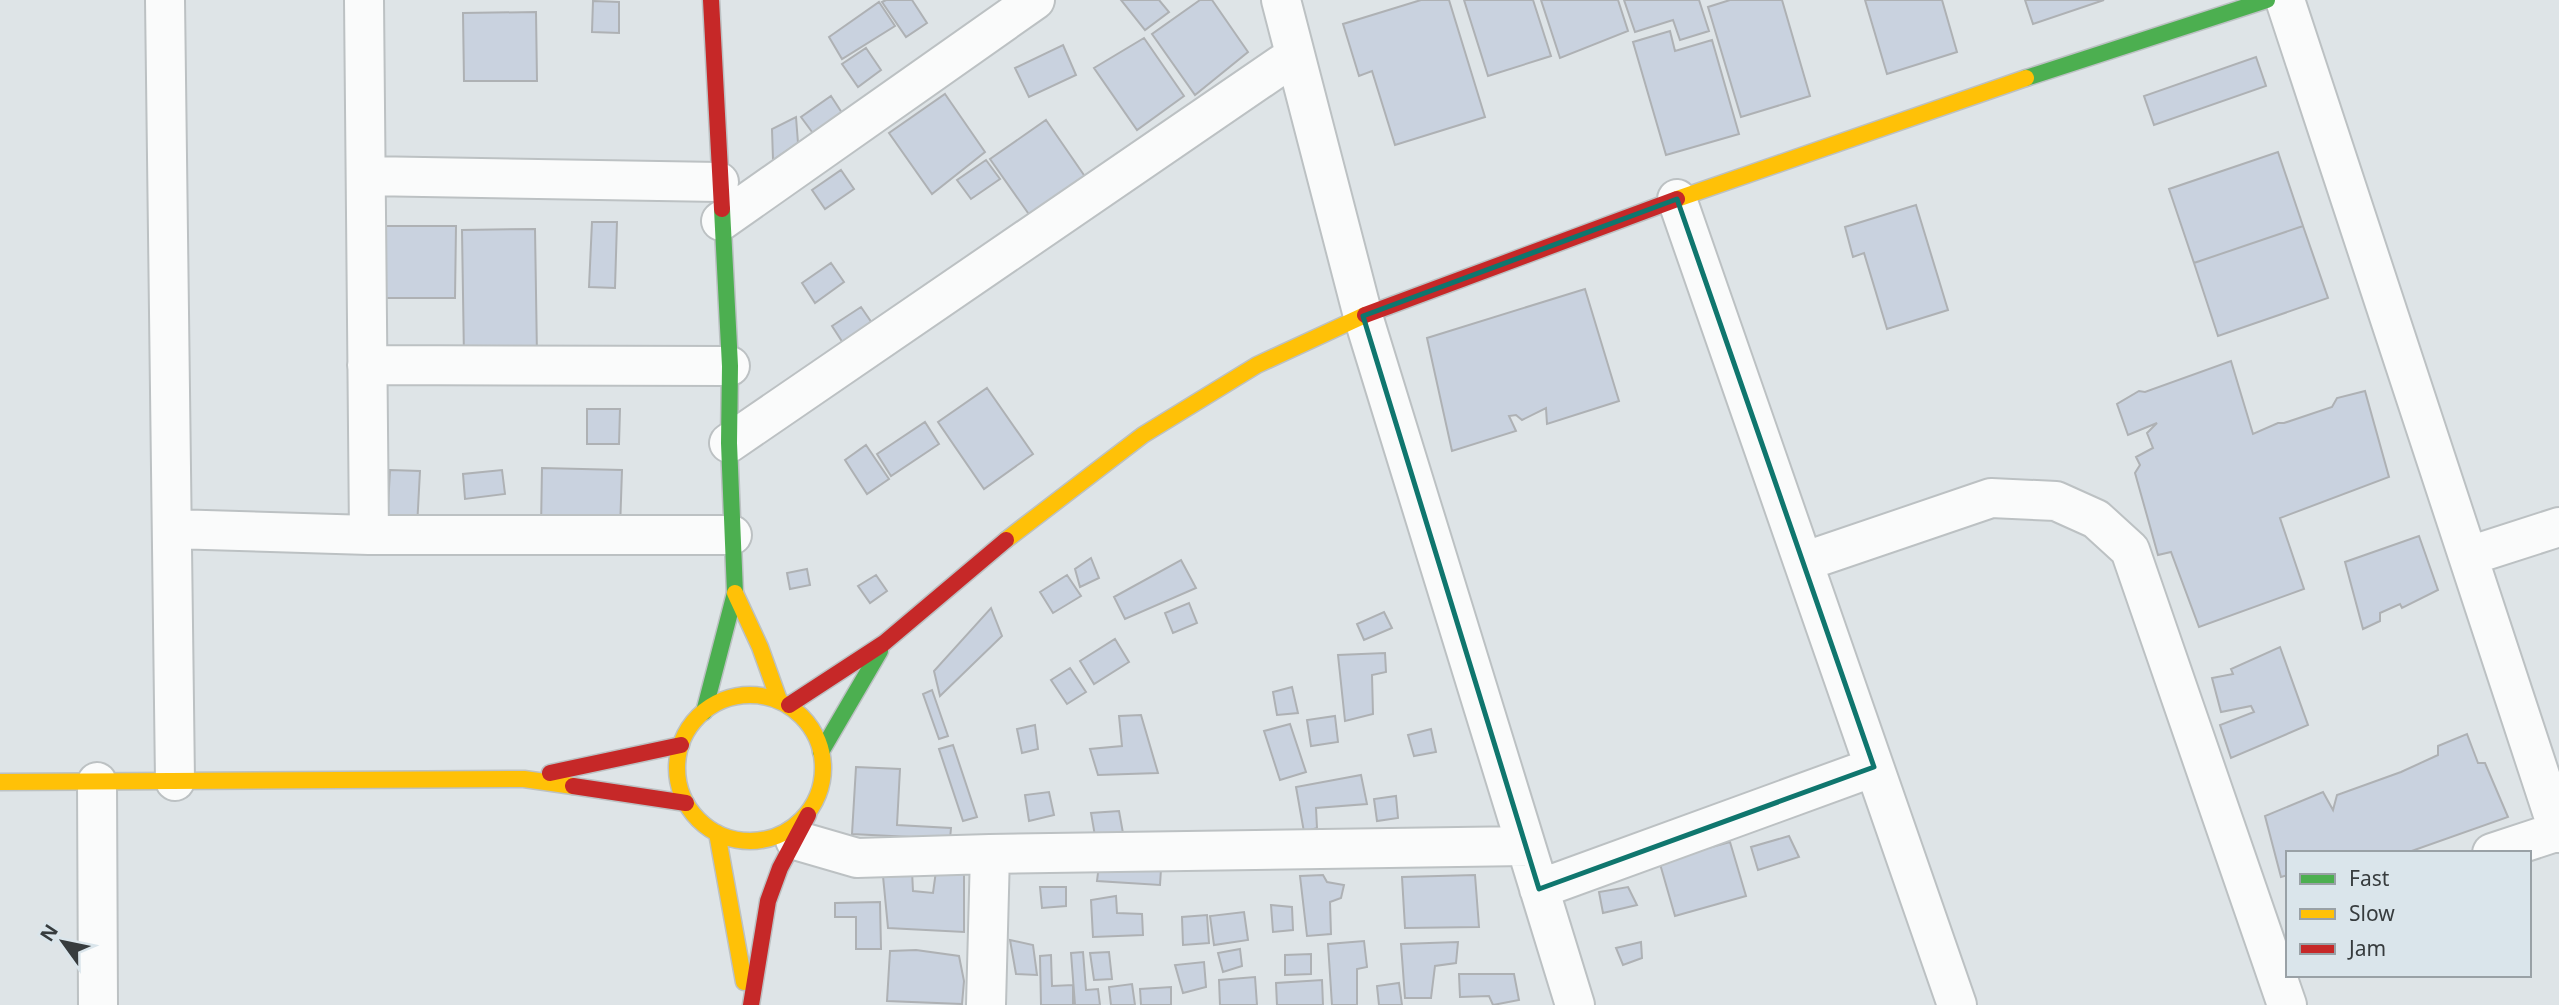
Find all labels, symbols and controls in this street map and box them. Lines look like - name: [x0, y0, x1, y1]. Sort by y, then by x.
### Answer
- legend: [2286, 851, 2531, 977]
- text: Fast: [2349, 864, 2390, 892]
- text: Slow: [2349, 899, 2395, 927]
- north arrow: [28, 907, 98, 977]
- text: N: [34, 919, 64, 946]
- text: Jam: [2347, 934, 2386, 962]

